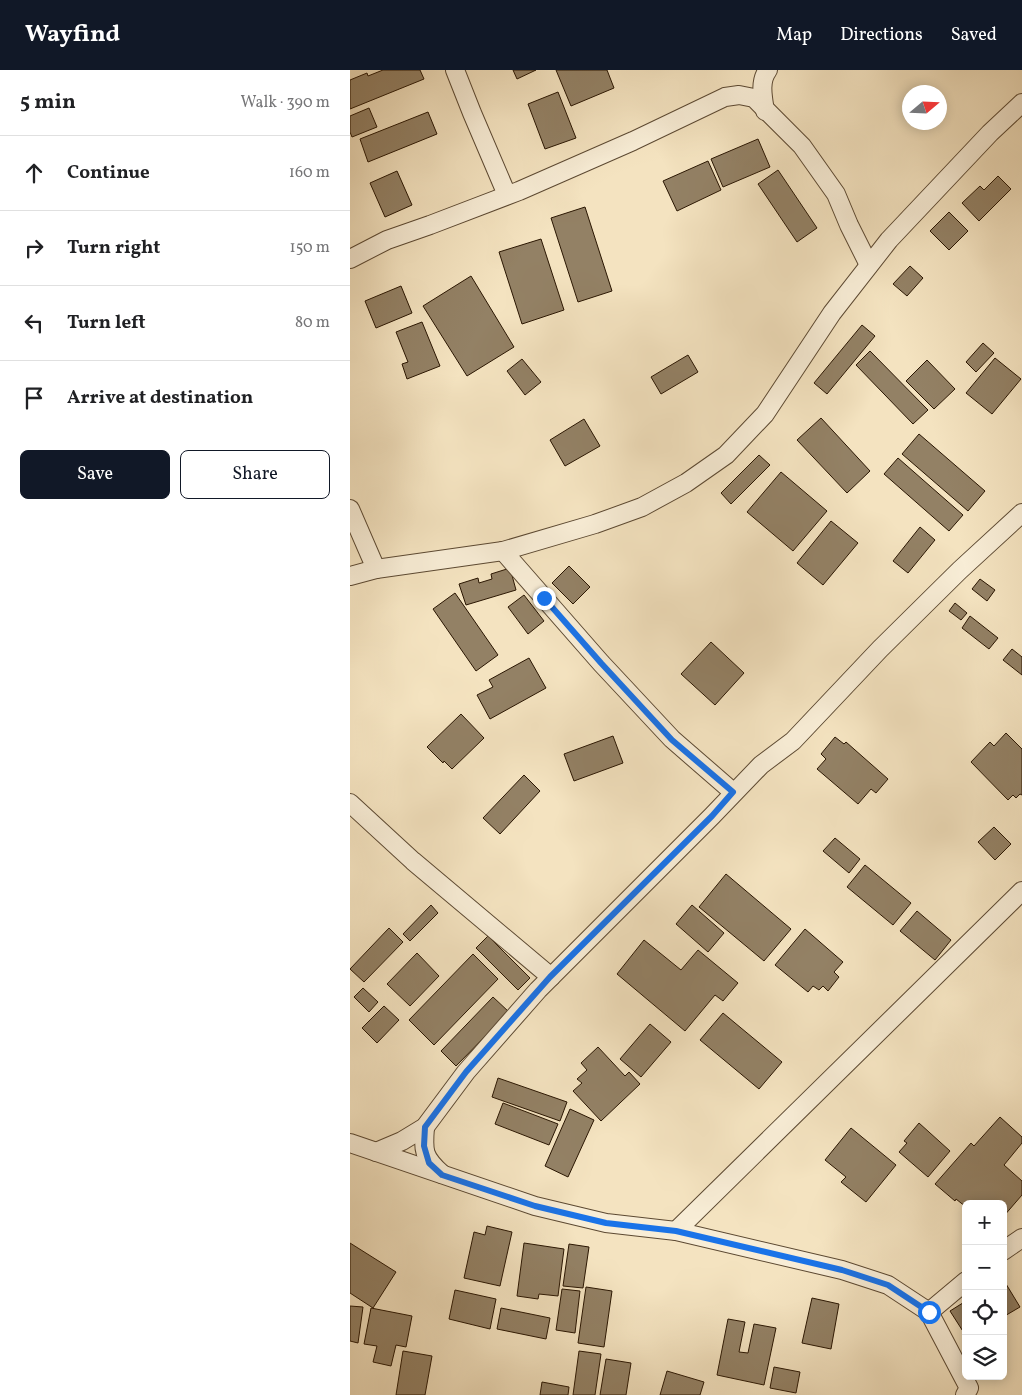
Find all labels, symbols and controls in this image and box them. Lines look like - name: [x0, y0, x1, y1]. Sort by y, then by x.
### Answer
- text: Wayfind: [25, 18, 120, 52]
- text: Map: [776, 23, 812, 48]
- text: Directions: [840, 23, 923, 48]
- text: Saved: [951, 23, 997, 48]
- north arrow: [902, 85, 947, 130]
- text: 5 min: [20, 88, 76, 117]
- text: Walk · 390 m: [241, 92, 330, 114]
- icon: ahead: [20, 159, 48, 187]
- text: Continue: [67, 160, 150, 186]
- text: 160 m: [289, 162, 330, 184]
- icon: right: [20, 234, 48, 262]
- text: Turn right: [67, 235, 160, 261]
- text: 150 m: [289, 237, 330, 259]
- icon: left: [20, 309, 48, 337]
- text: Turn left: [67, 310, 146, 336]
- text: 80 m: [295, 312, 330, 334]
- icon: arrive: [20, 384, 48, 412]
- text: Arrive at destination: [67, 385, 253, 411]
- button: Save: [20, 450, 170, 499]
- button: Share: [180, 450, 330, 499]
- route end: [533, 587, 556, 610]
- map controls: [962, 1200, 1007, 1380]
- button: +: [962, 1200, 1007, 1245]
- button: −: [962, 1245, 1007, 1290]
- button: locate: [962, 1290, 1007, 1335]
- route start: [918, 1301, 941, 1324]
- button: layers: [962, 1335, 1007, 1380]

